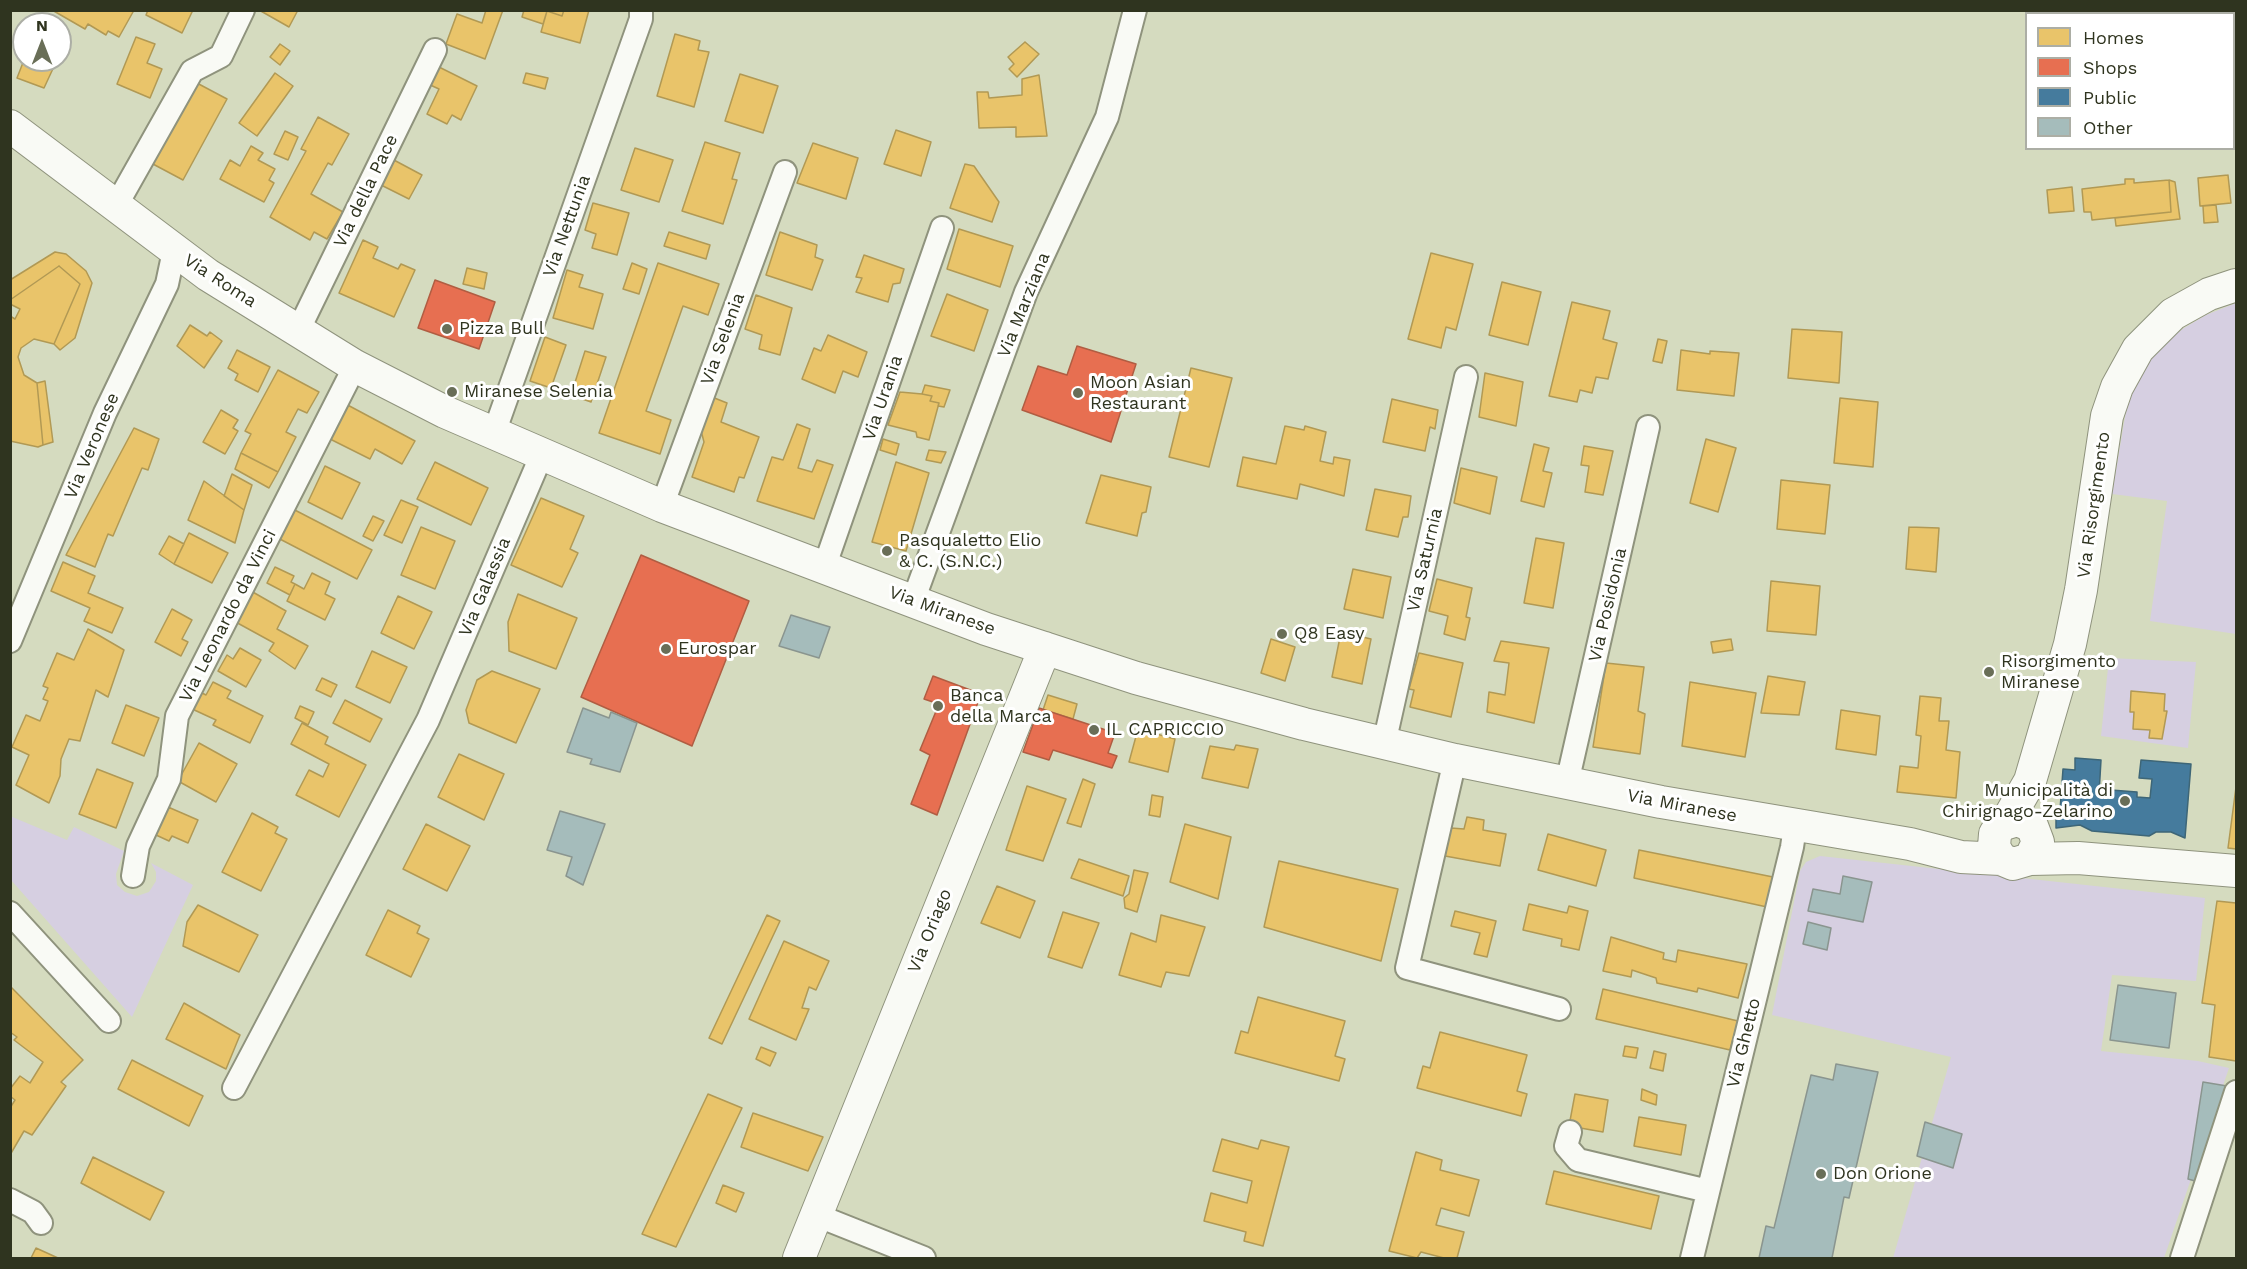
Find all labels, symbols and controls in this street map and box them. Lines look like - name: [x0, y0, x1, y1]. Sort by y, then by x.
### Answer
- north arrow: [12, 12, 72, 72]
- legend: [2025, 12, 2235, 150]
- text: N: [36, 16, 48, 35]
- text: Homes: [2083, 27, 2144, 48]
- text: Shops: [2083, 57, 2137, 78]
- text: Public: [2083, 87, 2137, 108]
- text: Other: [2083, 117, 2133, 138]
- street label: Via della Pace: [329, 131, 403, 251]
- street label: Via Nettunia: [539, 172, 595, 280]
- street label: Via Roma: [179, 249, 261, 313]
- street label: Via Marziana: [993, 249, 1055, 361]
- street label: Via Selenia: [696, 290, 750, 388]
- place label: Pizza Bull: [459, 318, 544, 340]
- marker: Pizza Bull: [440, 322, 454, 336]
- street label: Via Urania: [858, 352, 908, 444]
- place label: Moon Asian Restaurant: [1090, 372, 1192, 415]
- place label: Miranese Selenia: [464, 381, 613, 403]
- marker: Miranese Selenia: [445, 385, 459, 399]
- marker: Moon Asian Restaurant: [1071, 386, 1085, 400]
- street label: Via Veronese: [60, 390, 124, 502]
- street label: Via Risorgimento: [2073, 430, 2115, 580]
- street label: Via Saturnia: [1403, 506, 1447, 614]
- street label: Via Leonardo da Vinci: [175, 526, 281, 706]
- place label: Pasqualetto Elio & C. (S.N.C.): [899, 530, 1041, 572]
- street label: Via Galassia: [454, 534, 516, 640]
- marker: Pasqualetto Elio & C. (S.N.C.): [880, 544, 894, 558]
- street label: Via Posidonia: [1584, 546, 1632, 664]
- street label: Via Miranese: [886, 582, 998, 640]
- place label: Q8 Easy: [1294, 623, 1365, 645]
- marker: Q8 Easy: [1275, 627, 1289, 641]
- place label: Eurospar: [678, 638, 756, 660]
- marker: Eurospar: [659, 642, 673, 656]
- place label: Risorgimento Miranese: [2001, 651, 2116, 694]
- marker: Risorgimento Miranese: [1982, 665, 1996, 679]
- place label: Banca della Marca: [950, 685, 1052, 728]
- marker: Banca della Marca: [931, 699, 945, 713]
- place label: IL CAPRICCIO: [1106, 719, 1224, 741]
- marker: IL CAPRICCIO: [1087, 723, 1101, 737]
- place label: Municipalità di Chirignago-Zelarino: [1942, 780, 2113, 822]
- street label: Via Miranese: [1625, 785, 1739, 827]
- marker: Municipalità di Chirignago-Zelarino: [2118, 794, 2132, 808]
- street label: Via Oriago: [903, 886, 957, 976]
- street label: Via Ghetto: [1722, 996, 1766, 1090]
- place label: Don Orione: [1833, 1163, 1932, 1185]
- marker: Don Orione: [1814, 1167, 1828, 1181]

